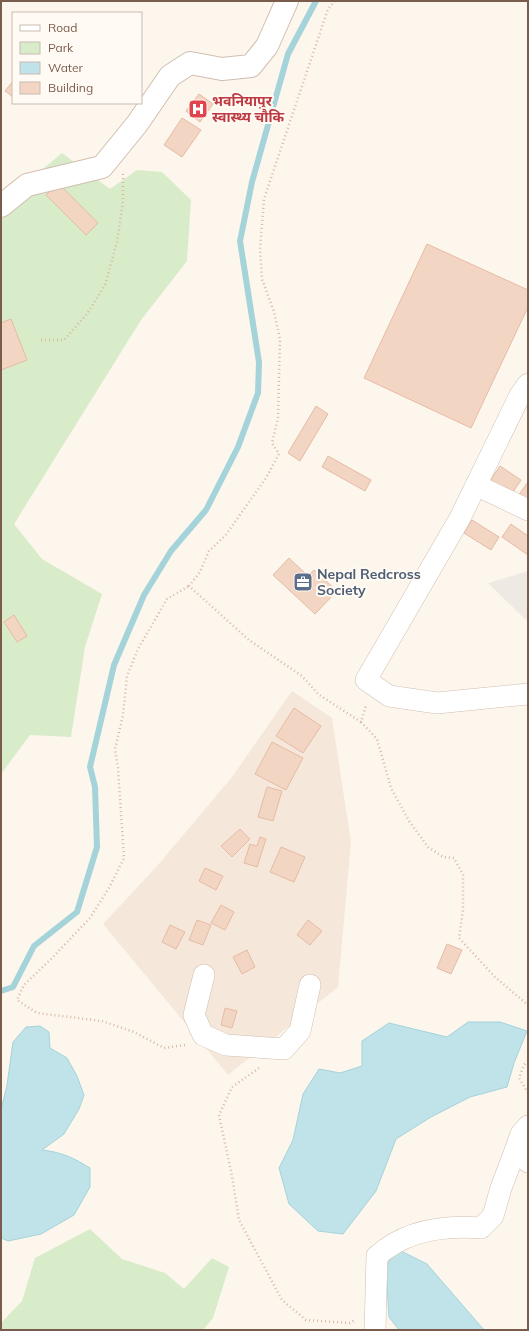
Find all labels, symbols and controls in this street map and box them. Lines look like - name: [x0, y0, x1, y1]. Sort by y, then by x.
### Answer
- legend: [12, 12, 142, 104]
- text: Road: [48, 20, 77, 35]
- text: Park: [48, 40, 74, 55]
- text: Water: [48, 60, 84, 75]
- text: Building: [48, 80, 93, 95]
- place label: भवनियापुर स्वास्थ्य चाैकि: [212, 92, 285, 126]
- hospital icon: भवनियापुर स्वास्थ्य चाैकि: [187, 98, 209, 120]
- place label: Nepal Redcross Society: [317, 565, 421, 599]
- office icon: Nepal Redcross Society: [292, 571, 314, 593]

